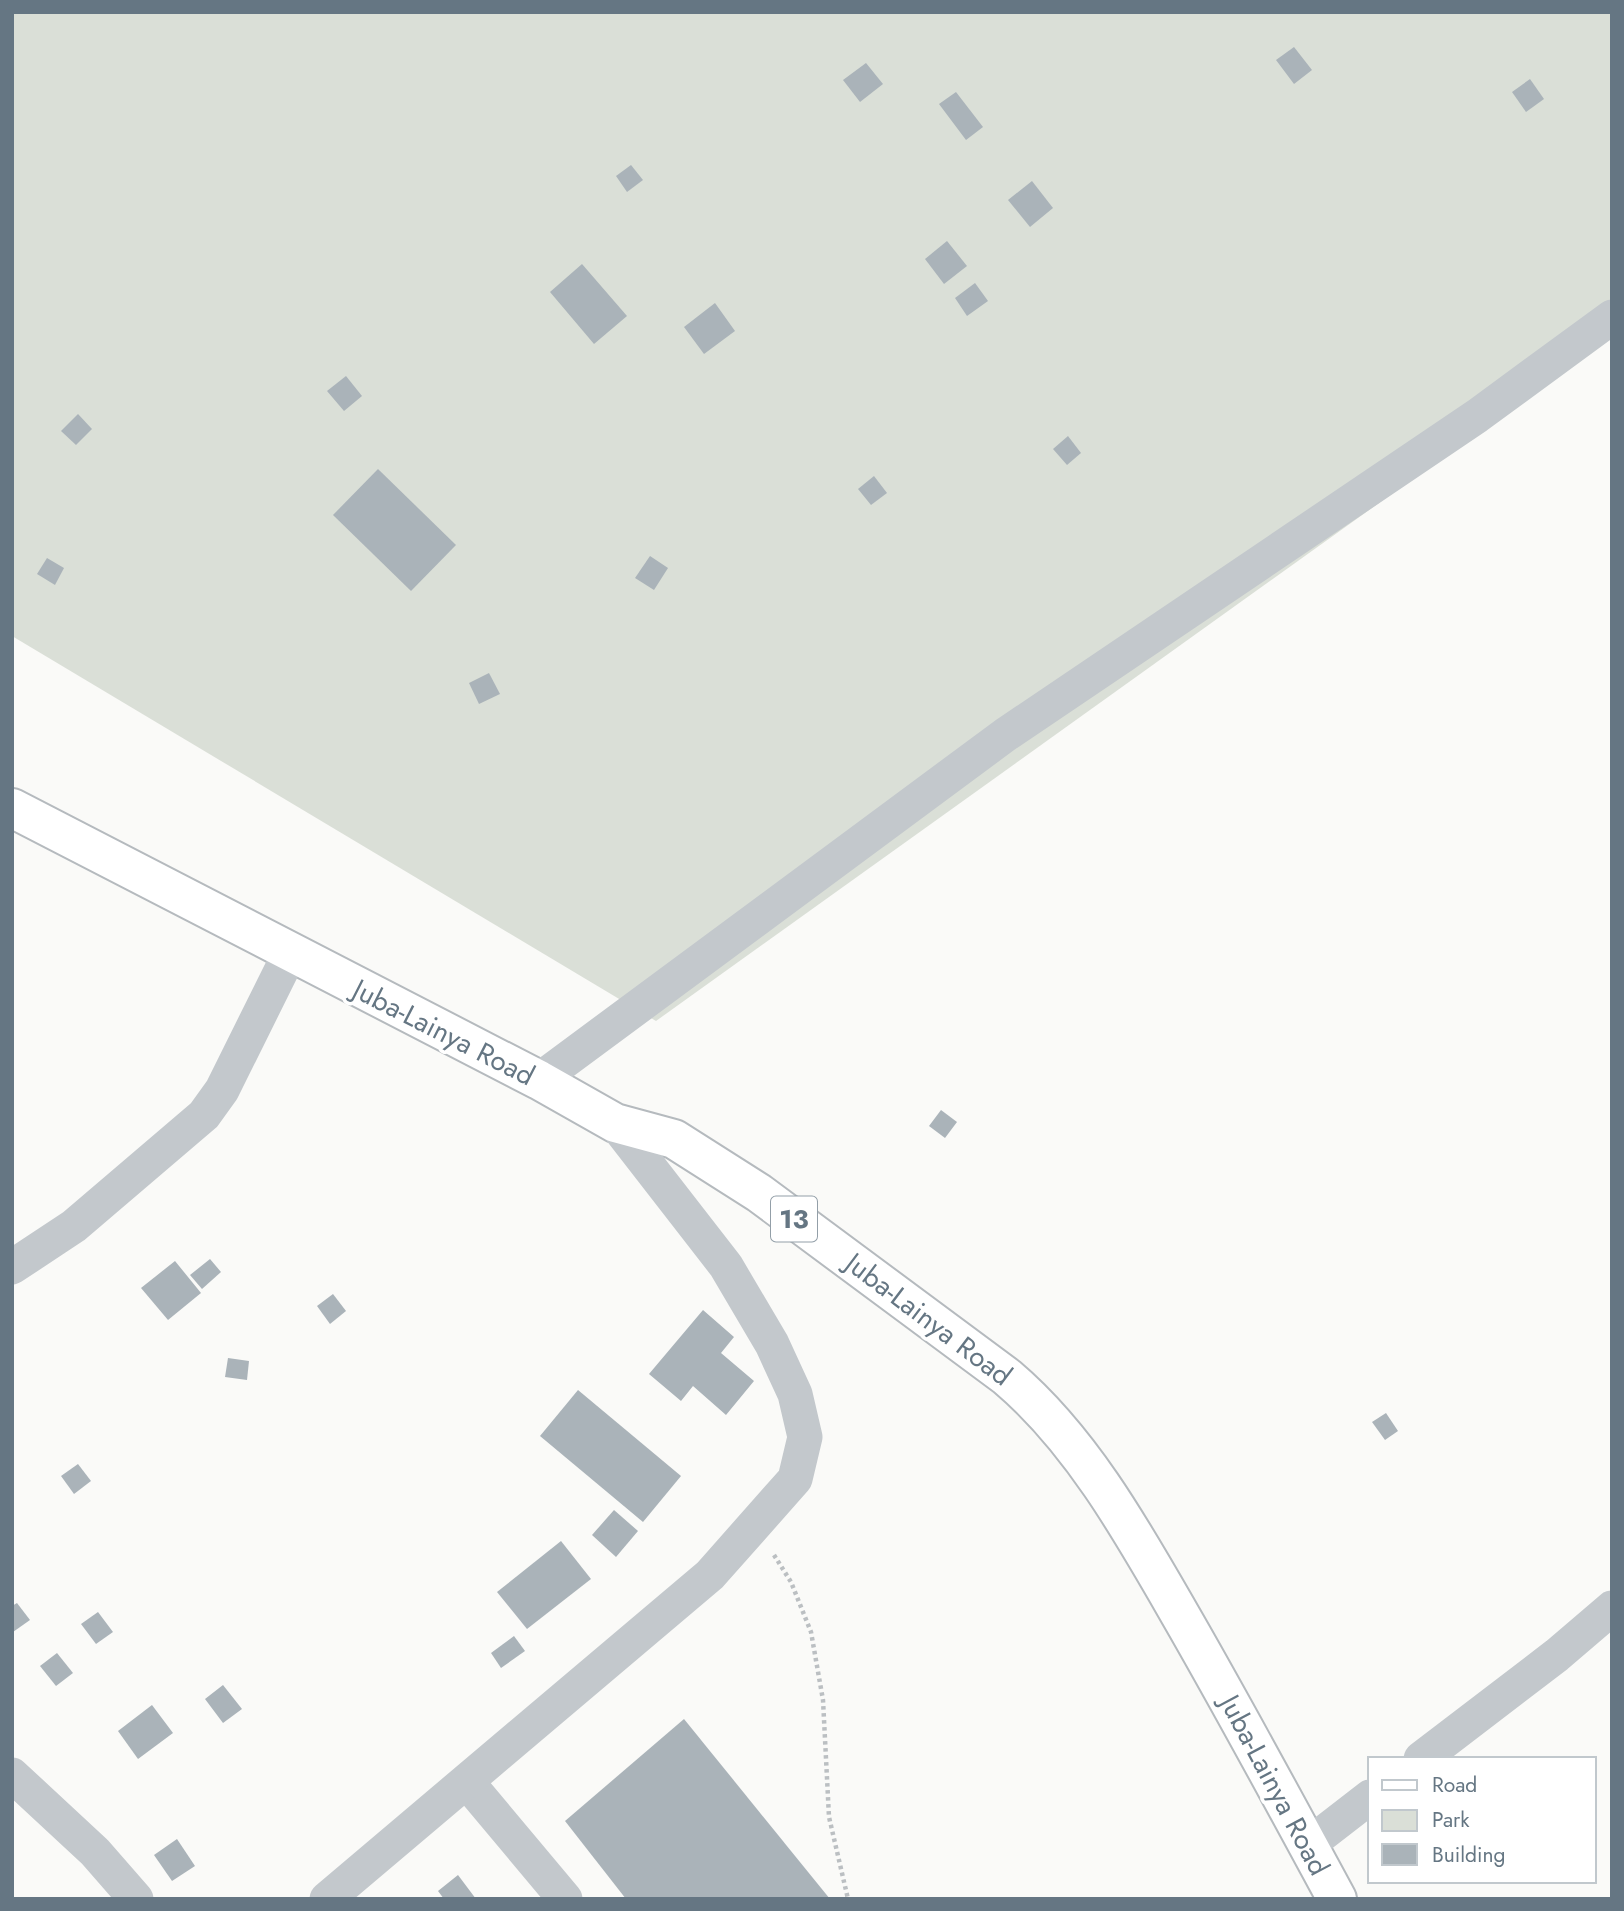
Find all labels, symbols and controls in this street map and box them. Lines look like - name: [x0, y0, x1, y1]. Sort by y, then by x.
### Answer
- street label: Juba-Lainya Road: [342, 967, 542, 1096]
- road number: 13: [771, 1196, 817, 1242]
- street label: Juba-Lainya Road: [834, 1241, 1021, 1396]
- street label: Juba-Lainya Road: [1208, 1684, 1339, 1883]
- legend: [1368, 1757, 1596, 1883]
- text: Road: [1432, 1770, 1477, 1800]
- text: Park: [1432, 1805, 1470, 1835]
- text: Building: [1432, 1840, 1505, 1870]

